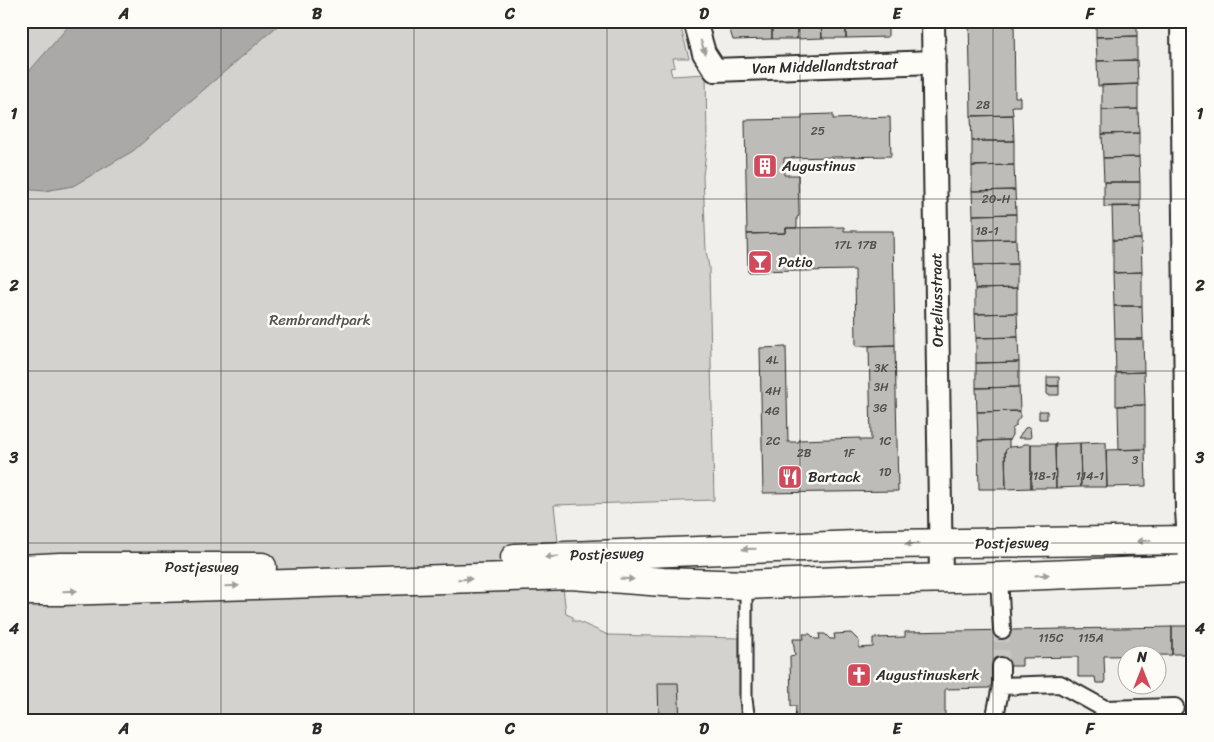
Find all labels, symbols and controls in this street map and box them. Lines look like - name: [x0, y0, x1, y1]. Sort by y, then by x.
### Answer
- text: A: [118, 0, 129, 28]
- text: B: [312, 0, 323, 28]
- text: C: [504, 0, 516, 28]
- text: D: [699, 0, 709, 28]
- text: E: [893, 0, 903, 28]
- text: F: [1085, 0, 1096, 28]
- one-way arrow: [699, 39, 707, 54]
- street label: Van Middellandtstraat: [752, 50, 899, 82]
- house number: 28: [976, 94, 990, 116]
- text: 1: [11, 99, 18, 128]
- text: 1: [1197, 99, 1204, 128]
- house number: 25: [811, 120, 825, 142]
- building icon: Augustinus: [752, 153, 778, 179]
- place label: Augustinus: [781, 153, 856, 179]
- house number: 20-H: [982, 188, 1011, 210]
- house number: 18-1: [975, 220, 999, 242]
- house number: 17L: [834, 234, 852, 256]
- house number: 17B: [857, 234, 877, 256]
- bar icon: Patio: [747, 249, 773, 275]
- place label: Patio: [778, 249, 813, 275]
- street label: Orteliusstraat: [923, 252, 951, 347]
- text: 2: [8, 271, 19, 300]
- text: 2: [1194, 271, 1205, 300]
- park label: Rembrandtpark: [269, 307, 371, 333]
- house number: 4L: [765, 349, 779, 371]
- house number: 3K: [874, 357, 889, 379]
- house number: 3H: [873, 376, 889, 398]
- house number: 4H: [765, 380, 782, 402]
- house number: 3G: [873, 397, 888, 419]
- house number: 4G: [765, 400, 780, 422]
- house number: 2C: [766, 430, 781, 452]
- house number: 1C: [879, 430, 892, 452]
- house number: 2B: [797, 442, 812, 464]
- house number: 1F: [843, 442, 855, 464]
- text: 3: [9, 443, 19, 472]
- text: 3: [1195, 443, 1205, 472]
- house number: 3: [1132, 449, 1139, 471]
- house number: 1D: [879, 461, 892, 483]
- restaurant icon: Bartack: [777, 464, 803, 490]
- place label: Bartack: [808, 464, 862, 490]
- house number: 118-1: [1028, 465, 1056, 487]
- house number: 114-1: [1076, 465, 1104, 487]
- street label: Postjesweg: [975, 529, 1049, 557]
- one-way arrow: [1136, 537, 1152, 545]
- street label: Postjesweg: [569, 540, 645, 568]
- one-way arrow: [903, 540, 919, 548]
- one-way arrow: [741, 546, 757, 554]
- one-way arrow: [543, 553, 559, 561]
- street label: Postjesweg: [165, 554, 239, 580]
- one-way arrow: [1034, 571, 1050, 579]
- one-way arrow: [457, 574, 473, 582]
- one-way arrow: [619, 575, 635, 583]
- one-way arrow: [225, 581, 241, 589]
- one-way arrow: [62, 586, 78, 594]
- text: 4: [8, 614, 19, 643]
- text: 4: [1194, 614, 1205, 643]
- house number: 115C: [1038, 627, 1064, 649]
- house number: 115A: [1078, 627, 1104, 649]
- north arrow: [1116, 644, 1166, 694]
- text: N: [1136, 645, 1147, 670]
- church icon: Augustinuskerk: [846, 662, 872, 688]
- place label: Augustinuskerk: [875, 662, 979, 688]
- text: A: [118, 714, 129, 742]
- text: B: [312, 714, 323, 742]
- text: C: [504, 714, 516, 742]
- text: D: [699, 714, 709, 742]
- text: E: [893, 714, 903, 742]
- text: F: [1085, 714, 1096, 742]

